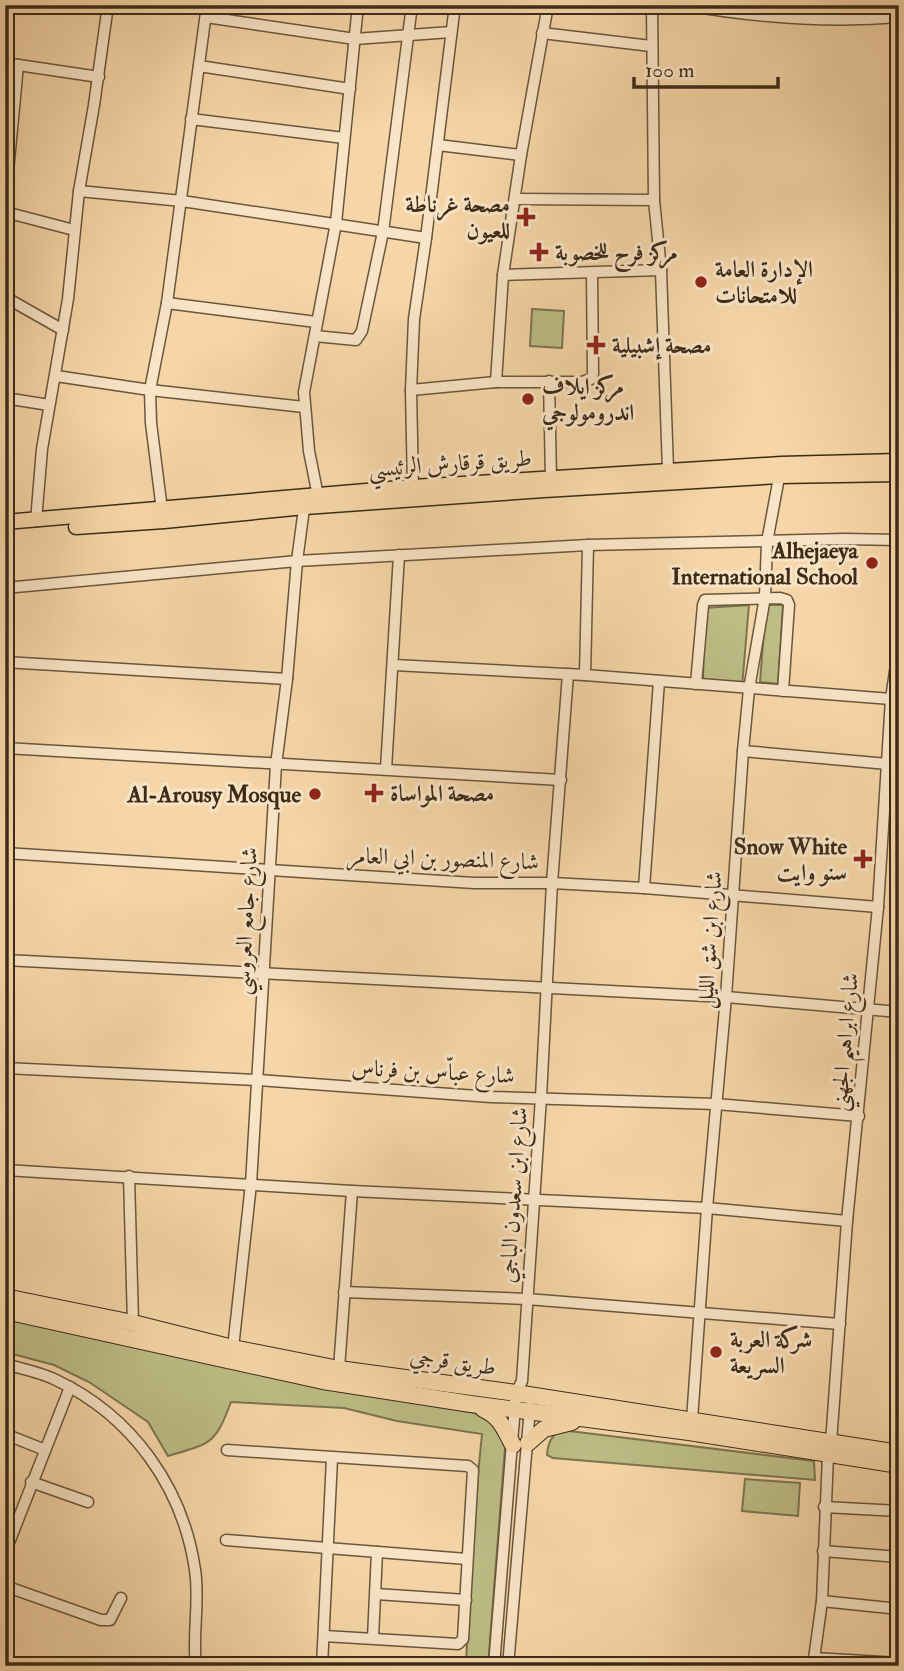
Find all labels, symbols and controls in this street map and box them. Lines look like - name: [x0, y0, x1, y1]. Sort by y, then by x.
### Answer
- scale bar: [634, 46, 778, 90]
- text: 100 m: [645, 57, 695, 84]
- place label: مصحة غرناطة للعيون: [405, 190, 510, 245]
- marker: مصحة غرناطة للعيون: [516, 207, 536, 227]
- place label: مركز فرح للخصوبة: [555, 238, 678, 273]
- marker: مركز فرح للخصوبة: [529, 242, 549, 262]
- place label: الإدارة العامة للامتحانات: [715, 255, 813, 310]
- marker: الإدارة العامة للامتحانات: [693, 274, 709, 290]
- place label: مصحة إشبيلية: [612, 331, 712, 360]
- marker: مصحة إشبيلية: [586, 335, 606, 355]
- place label: مركز ايلاف اندرومولوجي: [541, 372, 634, 431]
- marker: مركز ايلاف اندرومولوجي: [520, 391, 536, 407]
- street label: طريق قرقارش الرئيسي: [367, 443, 533, 491]
- place label: Alhejaeya International School: [671, 536, 860, 591]
- marker: Alhejaeya International School: [864, 555, 880, 571]
- place label: مصحة المواساة: [390, 779, 494, 808]
- place label: Al-Arousy Mosque: [127, 780, 301, 810]
- marker: مصحة المواساة: [364, 783, 384, 803]
- marker: Al-Arousy Mosque: [307, 786, 323, 802]
- place label: Snow White سنو وايت: [734, 832, 847, 887]
- street label: شارع المنصور بن ابي العامر: [346, 841, 540, 881]
- street label: شارع جامع العروسي: [227, 846, 271, 996]
- marker: Snow White سنو وايت: [853, 849, 873, 869]
- street label: شارع ابن شق الليل: [690, 870, 734, 1010]
- street label: شارع ابراهيم الجهني: [824, 972, 873, 1113]
- street label: شارع عباّس بن فرناس: [350, 1052, 515, 1095]
- street label: شارع ابن سعدون الباجي: [493, 1106, 539, 1284]
- place label: شركة العربة السريعة: [730, 1325, 812, 1380]
- street label: طريق قرجي: [407, 1341, 498, 1386]
- marker: شركة العربة السريعة: [708, 1344, 724, 1360]

